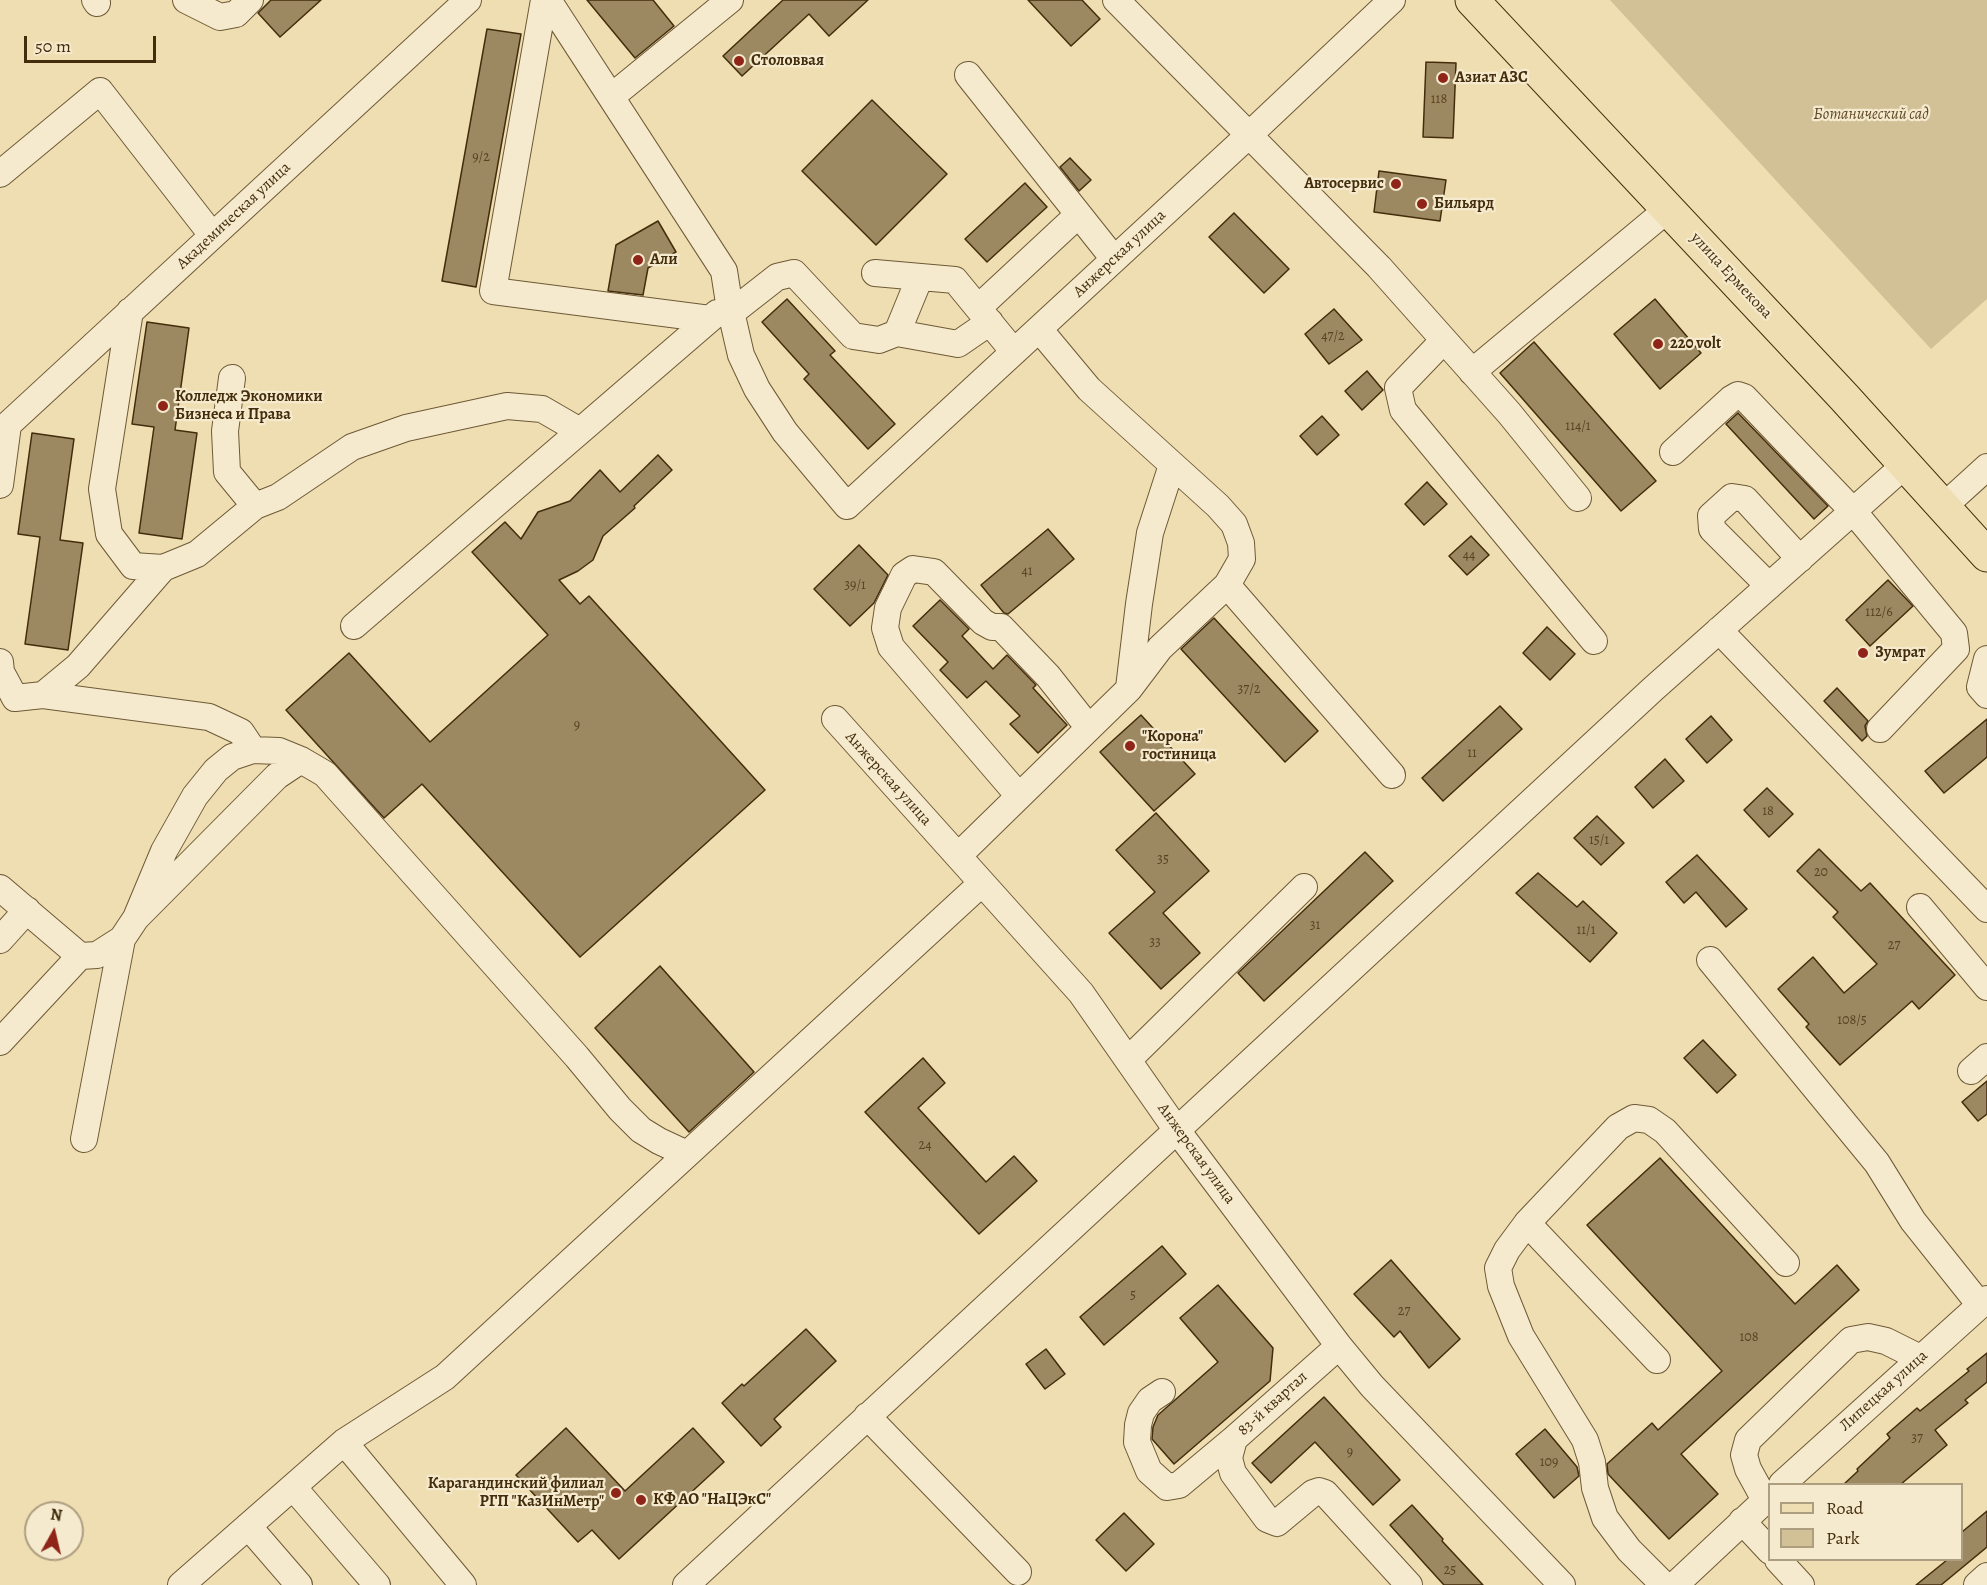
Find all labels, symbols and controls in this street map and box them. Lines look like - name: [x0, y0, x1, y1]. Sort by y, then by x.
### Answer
- scale bar: [27, 24, 159, 62]
- text: 50 m: [35, 34, 71, 58]
- place label: Столоввая: [751, 51, 824, 71]
- marker: Столоввая: [732, 54, 746, 68]
- place label: Азиат АЗС: [1455, 68, 1528, 88]
- marker: Азиат АЗС: [1436, 71, 1450, 85]
- house number: 118: [1431, 92, 1447, 108]
- park label: Ботанический сад: [1813, 105, 1929, 125]
- house number: 9/2: [472, 150, 490, 166]
- street label: Академическая улица: [173, 158, 295, 274]
- place label: Автосервис: [1304, 174, 1384, 194]
- marker: Автосервис: [1389, 177, 1403, 191]
- place label: Бильярд: [1434, 194, 1494, 214]
- marker: Бильярд: [1415, 197, 1429, 211]
- street label: Анжерская улица: [1070, 206, 1170, 302]
- street label: улица Ермекова: [1686, 229, 1776, 323]
- place label: Али: [650, 250, 678, 270]
- marker: Али: [631, 253, 645, 267]
- house number: 47/2: [1321, 329, 1345, 345]
- place label: 220 volt: [1670, 334, 1721, 354]
- marker: 220 volt: [1651, 337, 1665, 351]
- place label: Колледж Экономики Бизнеса и Права: [175, 387, 323, 425]
- marker: Колледж Экономики Бизнеса и Права: [156, 399, 170, 413]
- house number: 114/1: [1565, 419, 1591, 435]
- house number: 44: [1463, 548, 1475, 564]
- house number: 41: [1021, 564, 1033, 580]
- house number: 39/1: [844, 578, 866, 594]
- house number: 112/6: [1865, 605, 1893, 621]
- place label: Зумрат: [1875, 643, 1926, 663]
- marker: Зумрат: [1856, 646, 1870, 660]
- house number: 37/2: [1238, 682, 1260, 698]
- house number: 9: [574, 718, 580, 734]
- place label: "Корона" гостиница: [1142, 727, 1216, 765]
- street label: Анжерская улица: [841, 728, 935, 830]
- marker: "Корона" гостиница: [1123, 739, 1137, 753]
- house number: 11: [1467, 746, 1477, 762]
- house number: 18: [1762, 804, 1774, 820]
- house number: 15/1: [1589, 833, 1609, 849]
- house number: 35: [1157, 852, 1169, 868]
- house number: 20: [1814, 865, 1828, 881]
- house number: 31: [1310, 918, 1320, 934]
- house number: 11/1: [1577, 923, 1595, 939]
- house number: 33: [1149, 935, 1161, 951]
- house number: 27: [1888, 938, 1900, 954]
- house number: 108/5: [1837, 1013, 1867, 1029]
- street label: Анжерская улица: [1153, 1100, 1239, 1208]
- house number: 24: [919, 1138, 931, 1154]
- house number: 5: [1130, 1288, 1136, 1304]
- house number: 27: [1398, 1304, 1410, 1320]
- house number: 108: [1739, 1330, 1759, 1346]
- street label: Липецкая улица: [1836, 1346, 1932, 1436]
- street label: 83-й квартал: [1234, 1368, 1312, 1440]
- house number: 37: [1911, 1431, 1923, 1447]
- house number: 9: [1347, 1445, 1353, 1461]
- house number: 109: [1540, 1455, 1558, 1471]
- place label: Карагандинский филиал РГП "КазИнМетр": [428, 1474, 604, 1512]
- legend: [1768, 1483, 1963, 1561]
- marker: Карагандинский филиал РГП "КазИнМетр": [609, 1486, 623, 1500]
- place label: КФ АО "НаЦЭкС": [653, 1490, 771, 1510]
- marker: КФ АО "НаЦЭкС": [634, 1493, 648, 1507]
- text: Road: [1826, 1496, 1863, 1520]
- north arrow: [24, 1501, 84, 1561]
- text: N: [49, 1503, 64, 1527]
- text: Park: [1826, 1526, 1860, 1550]
- house number: 25: [1444, 1563, 1456, 1579]

